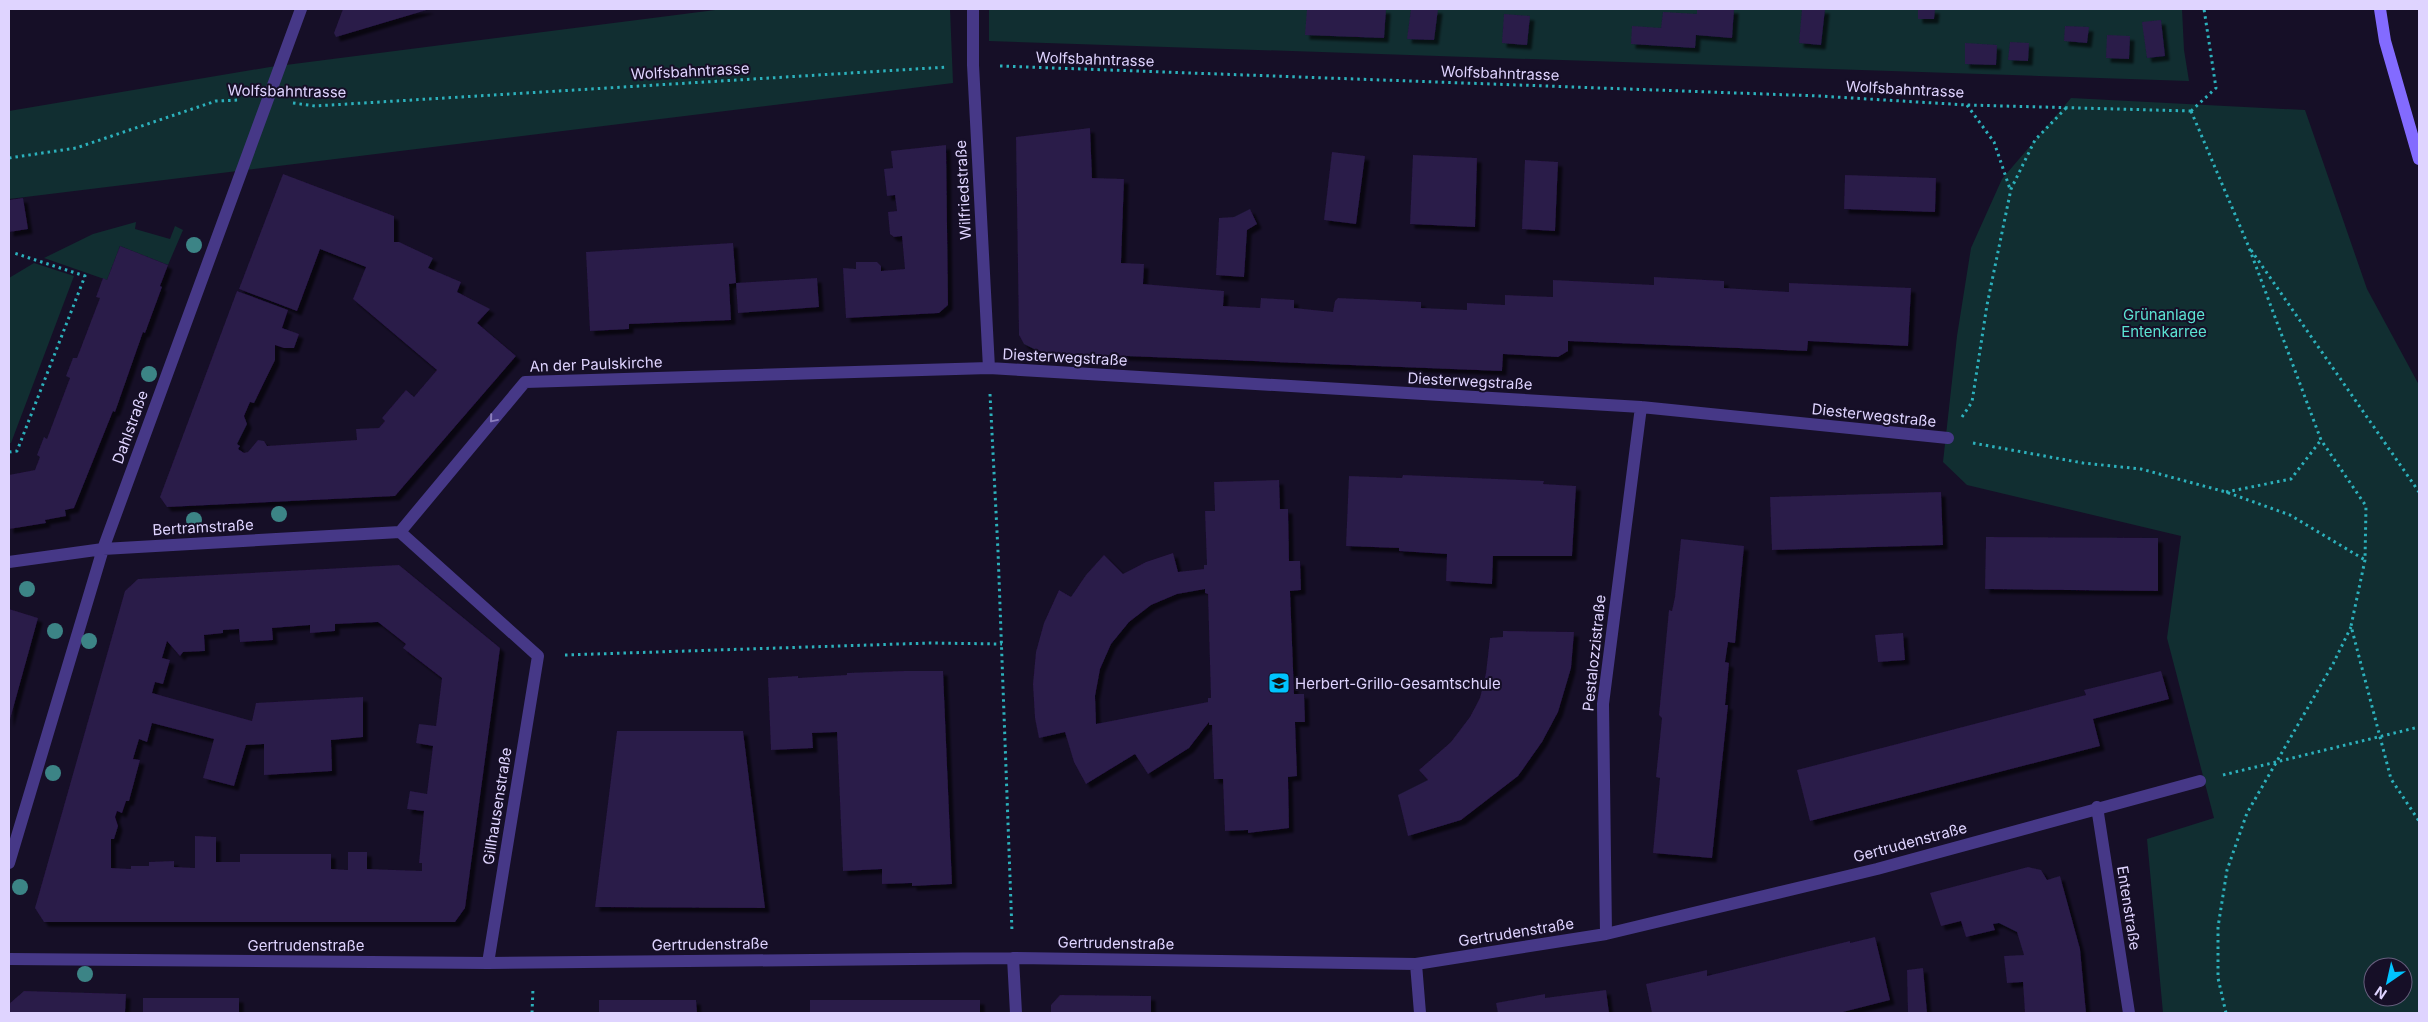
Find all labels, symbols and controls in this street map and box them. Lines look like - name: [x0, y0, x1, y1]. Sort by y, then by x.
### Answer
- street label: Wolfsbahntrasse: [1035, 47, 1155, 71]
- street label: Wolfsbahntrasse: [630, 58, 750, 84]
- street label: Wolfsbahntrasse: [1440, 61, 1560, 85]
- street label: Wolfsbahntrasse: [1845, 76, 1965, 102]
- street label: Wolfsbahntrasse: [227, 80, 347, 102]
- street label: Wilfriedstraße: [951, 140, 975, 240]
- park label: Grünanlage Entenkarree: [2121, 305, 2207, 341]
- street label: Diesterwegstraße: [1002, 344, 1128, 370]
- street label: An der Paulskirche: [529, 352, 663, 376]
- street label: Diesterwegstraße: [1407, 368, 1533, 394]
- street label: Dahlstraße: [108, 388, 152, 466]
- street label: Diesterwegstraße: [1811, 399, 1937, 431]
- one-way arrow: [491, 413, 499, 422]
- street label: Bertramstraße: [152, 515, 254, 539]
- street label: Pestalozzistraße: [1578, 594, 1610, 712]
- school or university icon: Herbert-Grillo-Gesamtschule: [1267, 671, 1291, 695]
- place label: Herbert-Grillo-Gesamtschule: [1295, 674, 1501, 693]
- street label: Gillhausenstraße: [478, 746, 516, 866]
- street label: Gertrudenstraße: [1851, 818, 1969, 866]
- street label: Entenstraße: [2113, 864, 2145, 952]
- street label: Gertrudenstraße: [1457, 913, 1575, 951]
- street label: Gertrudenstraße: [1057, 932, 1175, 954]
- street label: Gertrudenstraße: [651, 933, 769, 955]
- street label: Gertrudenstraße: [248, 936, 364, 955]
- north arrow: [2363, 957, 2413, 1007]
- text: N: [2371, 983, 2390, 1003]

